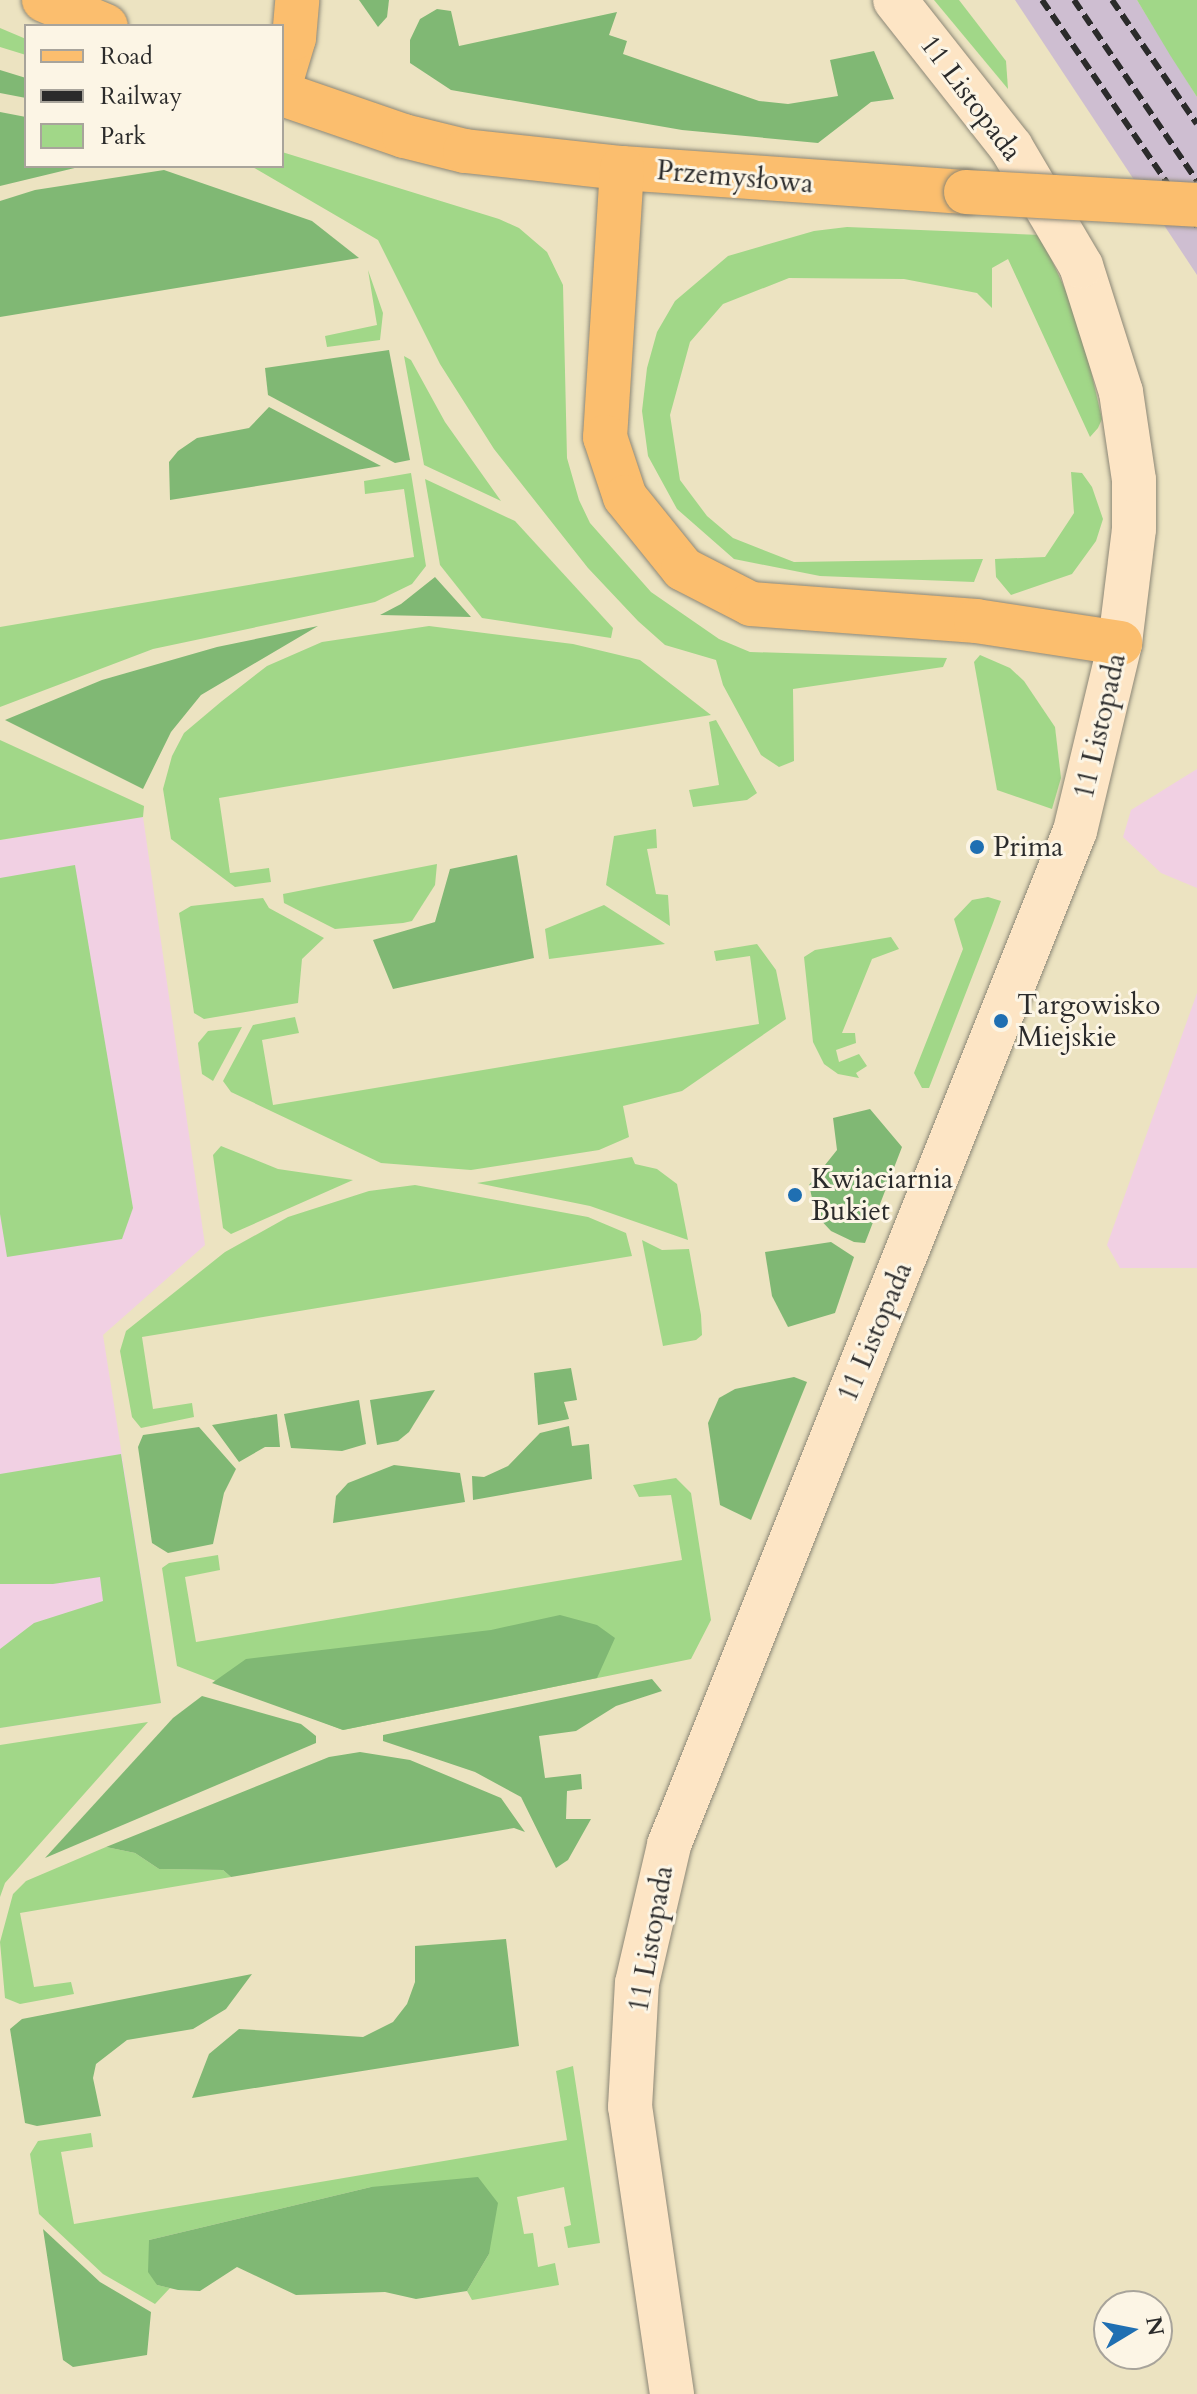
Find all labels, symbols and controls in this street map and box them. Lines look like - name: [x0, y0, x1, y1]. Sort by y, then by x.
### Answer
- legend: [24, 24, 284, 168]
- street label: 11 Listopada: [913, 29, 1029, 167]
- text: Road: [100, 40, 153, 73]
- text: Railway: [100, 80, 182, 113]
- text: Park: [100, 120, 146, 153]
- street label: Przemysłowa: [655, 153, 815, 201]
- street label: 11 Listopada: [1067, 650, 1133, 802]
- place label: Prima: [993, 830, 1063, 864]
- marker: Prima: [968, 838, 986, 856]
- place label: Targowisko Miejskie: [1017, 988, 1160, 1054]
- marker: Targowisko Miejskie: [992, 1012, 1010, 1030]
- place label: Kwiaciarnia Bukiet: [811, 1162, 953, 1228]
- marker: Kwiaciarnia Bukiet: [786, 1186, 804, 1204]
- street label: 11 Listopada: [831, 1257, 919, 1407]
- street label: 11 Listopada: [622, 1863, 680, 2015]
- north arrow: [1093, 2290, 1173, 2370]
- text: N: [1138, 2314, 1171, 2338]

